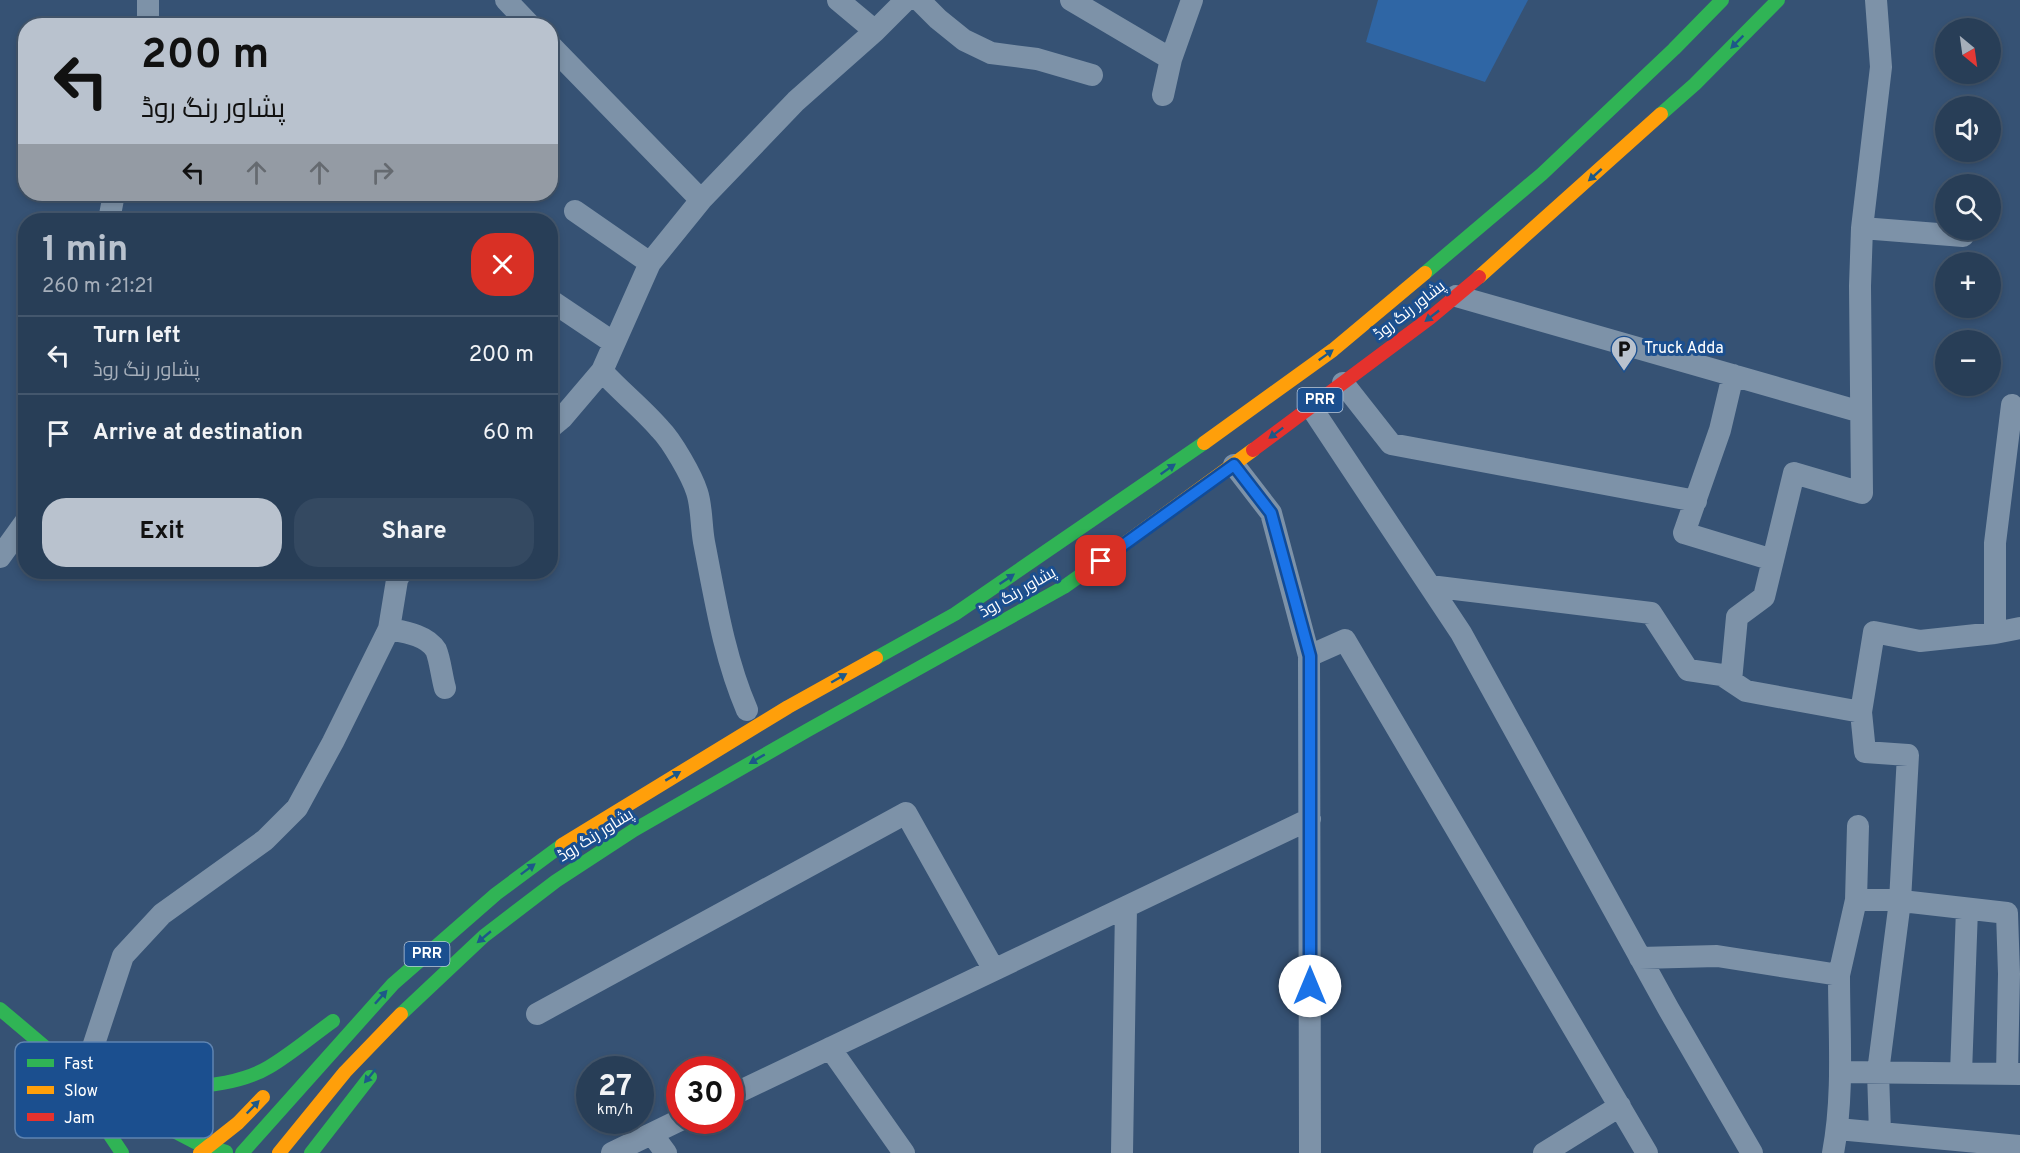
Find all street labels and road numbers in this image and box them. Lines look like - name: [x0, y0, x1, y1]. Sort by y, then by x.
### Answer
- street label: پشاور رنگ روڈ: [1370, 276, 1450, 345]
- road number: PRR: [1298, 388, 1342, 412]
- street label: پشاور رنگ روڈ: [976, 563, 1061, 623]
- street label: پشاور رنگ روڈ: [554, 805, 638, 867]
- road number: PRR: [404, 942, 450, 966]

